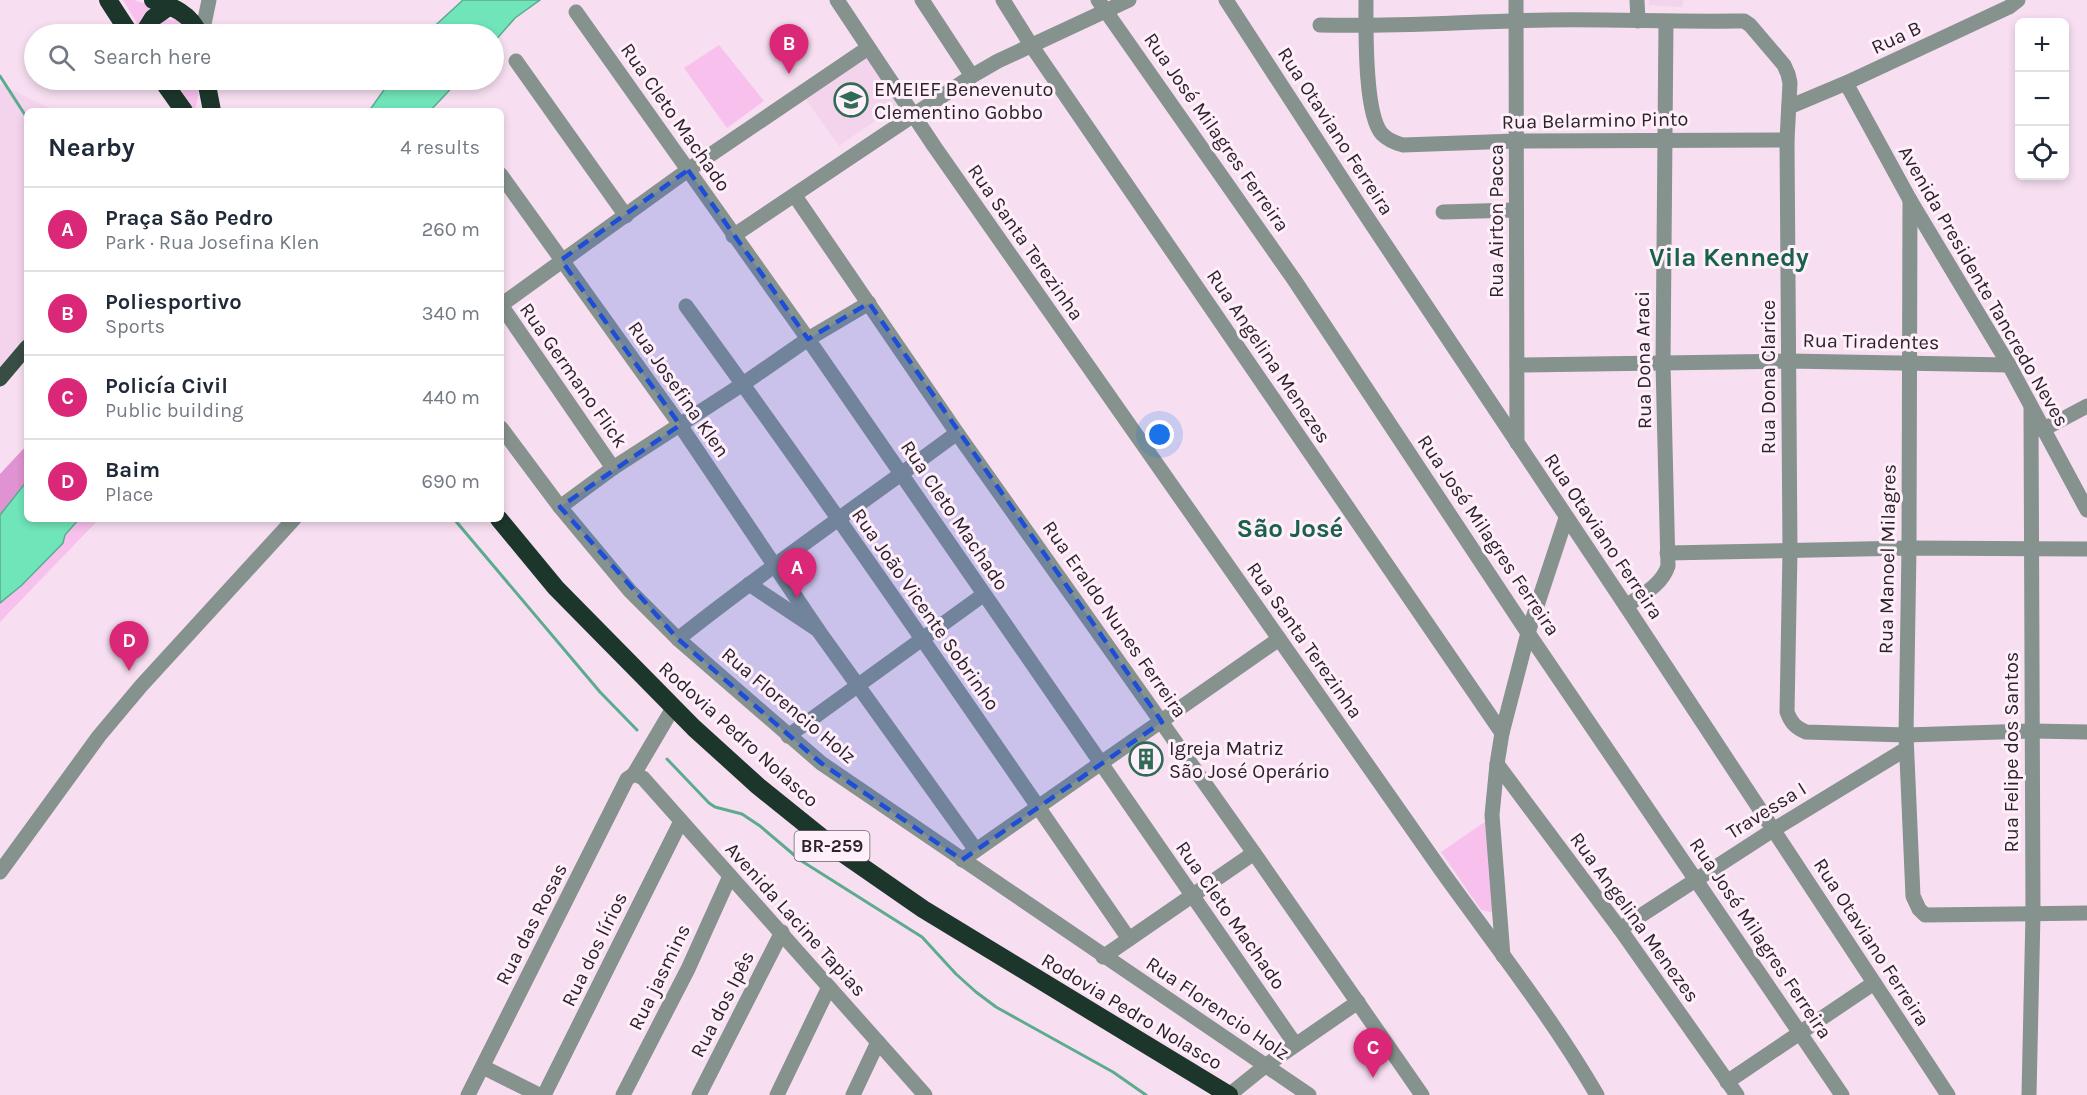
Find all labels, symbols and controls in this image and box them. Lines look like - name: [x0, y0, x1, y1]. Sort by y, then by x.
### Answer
- street label: Rua B: [1868, 16, 1925, 59]
- map controls: [2015, 18, 2069, 180]
- button: +: [2015, 18, 2069, 72]
- search box: [24, 24, 504, 90]
- pin: B: [770, 25, 808, 74]
- street label: Rua José Milagres Ferreira: [1139, 28, 1294, 236]
- street label: Rua Cleto Machado: [616, 39, 735, 196]
- icon: search: [45, 41, 78, 74]
- street label: Rua Otaviano Ferreira: [1273, 43, 1398, 219]
- text: Search here: [93, 44, 211, 70]
- button: −: [2015, 72, 2069, 126]
- place label: EMEIEF Benevenuto Clementino Gobbo: [874, 78, 1053, 124]
- school or university icon: EMEIEF Benevenuto Clementino Gobbo: [833, 82, 869, 118]
- street label: Rua Belarmino Pinto: [1502, 107, 1689, 134]
- button: locate: [2015, 126, 2069, 180]
- text: Nearby: [48, 132, 135, 163]
- text: 4 results: [400, 136, 480, 159]
- street label: Avenida Presidente Tancredo Neves: [1894, 142, 2074, 431]
- street label: Rua Airton Pacca: [1485, 144, 1508, 298]
- street label: Rua Santa Terezinha: [963, 160, 1088, 325]
- text: Praça São Pedro: [105, 205, 273, 231]
- text: A: [61, 218, 74, 241]
- text: 260 m: [422, 218, 480, 241]
- text: Park · Rua Josefina Klen: [105, 231, 319, 254]
- district label: Vila Kennedy: [1649, 242, 1809, 273]
- street label: Rua Angelina Menezes: [1202, 265, 1335, 447]
- text: Poliesportivo: [105, 289, 242, 315]
- street label: Rua Dona Araci: [1631, 291, 1656, 429]
- street label: Rua Germano Flick: [515, 298, 632, 452]
- street label: Rua Dona Clarice: [1757, 300, 1780, 454]
- text: B: [61, 302, 74, 325]
- text: 340 m: [422, 302, 480, 325]
- text: Sports: [105, 315, 165, 338]
- street label: Rua Josefina Klen: [623, 317, 734, 462]
- street label: Rua Tiradentes: [1802, 329, 1940, 354]
- text: Policía Civil: [105, 373, 228, 399]
- text: C: [61, 386, 74, 409]
- text: 440 m: [422, 386, 480, 409]
- text: Public building: [105, 399, 243, 422]
- your location: [1145, 420, 1174, 449]
- street label: Rua José Milagres Ferreira: [1413, 430, 1564, 640]
- street label: Rua Cleto Machado: [896, 436, 1013, 594]
- street label: Rua Otaviano Ferreira: [1539, 449, 1668, 624]
- text: Baim: [105, 457, 160, 483]
- street label: Rua Manoel Milagres: [1874, 464, 1901, 654]
- text: D: [61, 470, 74, 493]
- text: 690 m: [422, 470, 480, 493]
- text: Place: [105, 483, 153, 506]
- street label: Rua João Vicente Sobrinho: [847, 504, 1004, 715]
- district label: São José: [1237, 513, 1343, 544]
- street label: Rua Eraldo Nunes Ferreira: [1038, 516, 1191, 722]
- pin: A: [778, 548, 816, 598]
- street label: Rua Santa Terezinha: [1242, 558, 1367, 723]
- pin: D: [110, 622, 148, 671]
- street label: Rua Florencio Holz: [717, 643, 860, 768]
- street label: Rua Felipe dos Santos: [2000, 652, 2023, 852]
- street label: Rodovia Pedro Nolasco: [654, 657, 823, 812]
- place label: Igreja Matriz São José Operário: [1169, 737, 1330, 783]
- building icon: Igreja Matriz São José Operário: [1128, 741, 1164, 777]
- street label: Travessa I: [1722, 777, 1810, 844]
- street label: Rua Angelina Menezes: [1565, 828, 1704, 1007]
- road number: BR-259: [794, 831, 870, 861]
- street label: Rua José Milagres Ferreira: [1685, 833, 1836, 1043]
- street label: Rua Cleto Machado: [1171, 837, 1290, 994]
- street label: Avenida Lacine Tapias: [720, 838, 871, 1001]
- street label: Rua Otaviano Ferreira: [1809, 854, 1934, 1030]
- street label: Rua das Rosas: [491, 860, 572, 989]
- street label: Rua dos lírios: [557, 888, 632, 1010]
- street label: Rua jasmins: [624, 920, 695, 1034]
- street label: Rua dos Ipês: [686, 947, 759, 1061]
- street label: Rodovia Pedro Nolasco: [1037, 948, 1226, 1075]
- street label: Rua Florencio Holz: [1142, 952, 1294, 1065]
- pin: C: [1354, 1028, 1392, 1078]

